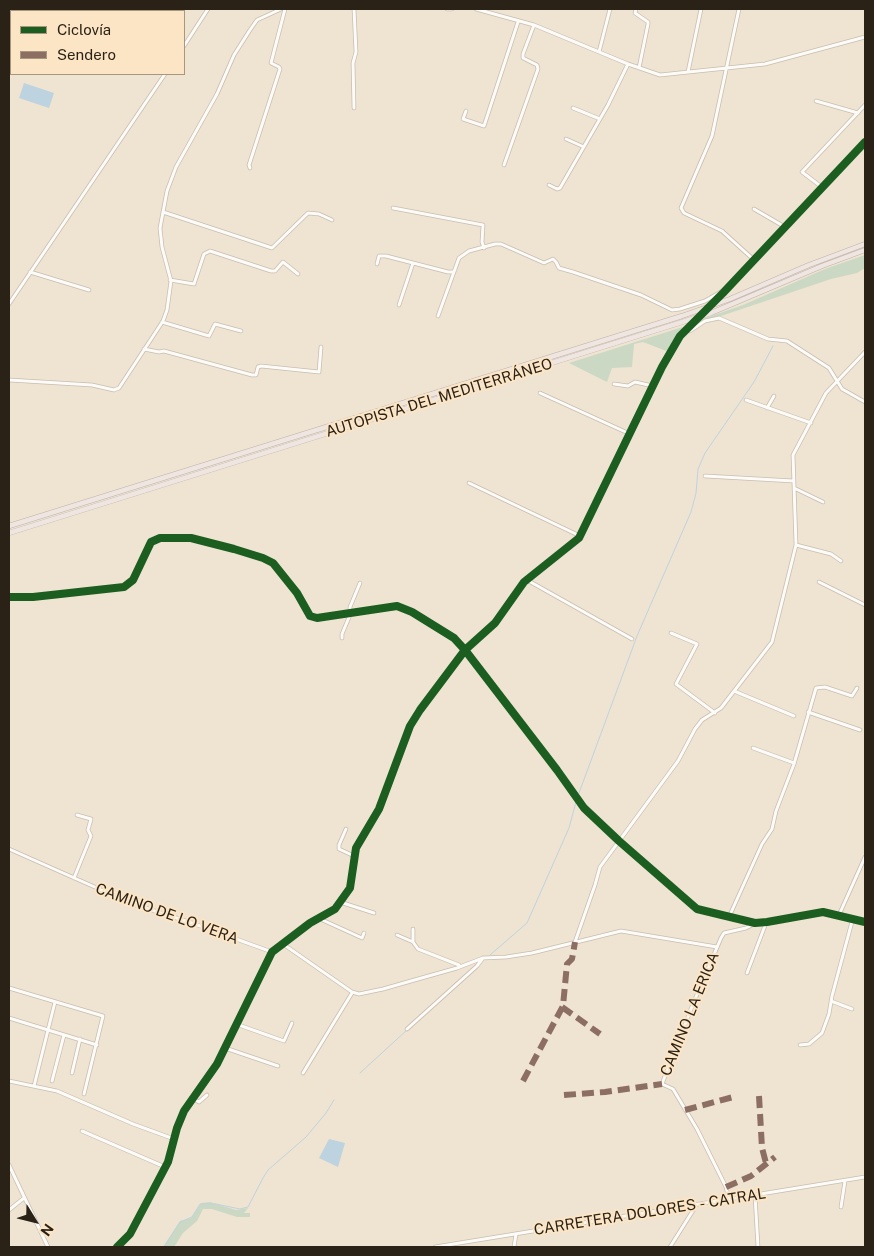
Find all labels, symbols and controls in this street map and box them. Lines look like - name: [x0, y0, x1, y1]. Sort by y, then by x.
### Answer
- legend: [10, 10, 185, 75]
- text: Ciclovía: [57, 21, 111, 38]
- text: Sendero: [57, 46, 116, 63]
- street label: AUTOPISTA DEL MEDITERRÁNEO: [323, 355, 555, 441]
- street label: CAMINO DE LO VERA: [93, 880, 241, 948]
- street label: CAMINO LA ERICA: [657, 949, 723, 1079]
- street label: CARRETERA DOLORES - CATRAL: [533, 1185, 767, 1239]
- north arrow: [10, 1196, 60, 1246]
- text: N: [37, 1221, 57, 1239]

